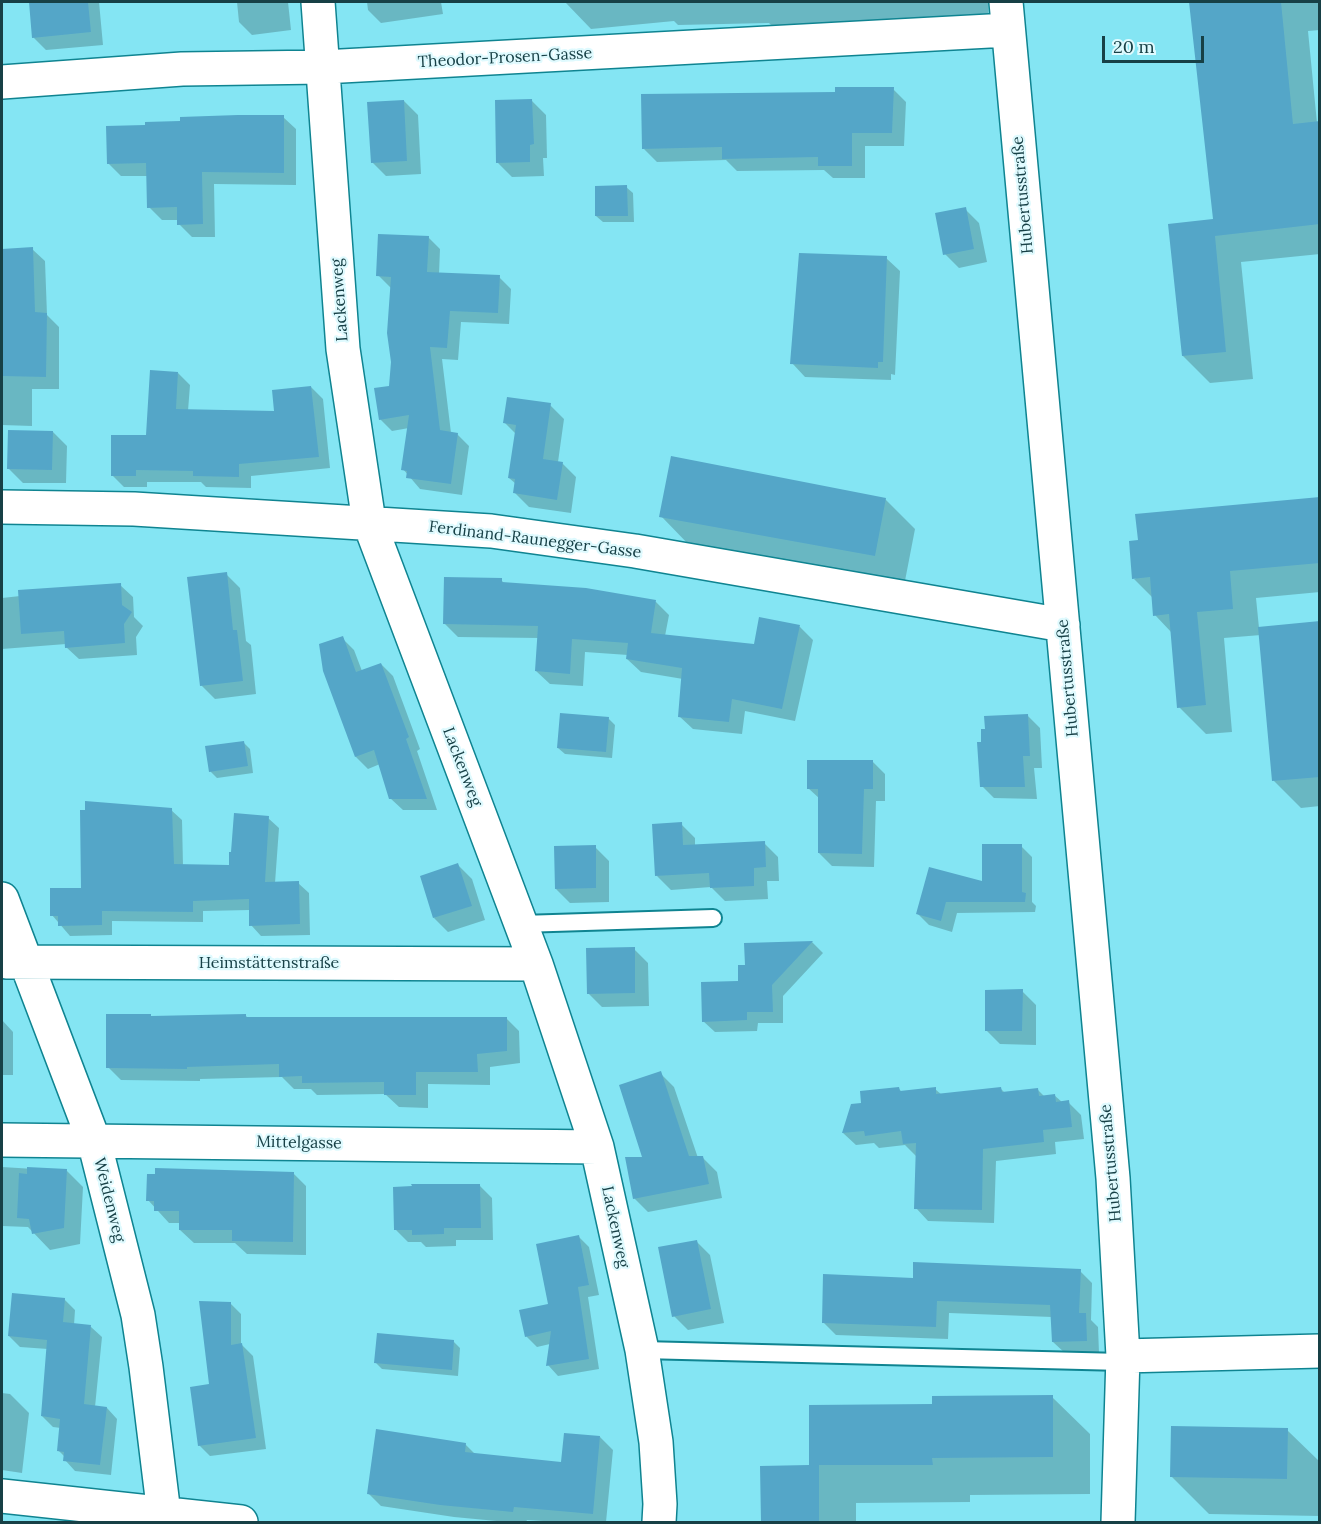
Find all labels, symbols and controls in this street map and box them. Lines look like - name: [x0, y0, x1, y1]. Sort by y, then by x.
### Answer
- scale bar: [1105, 24, 1207, 62]
- text: 20 m: [1113, 35, 1155, 58]
- street label: Theodor-Prosen-Gasse: [417, 44, 593, 72]
- street label: Hubertusstraße: [1008, 135, 1038, 255]
- street label: Lackenweg: [328, 258, 352, 342]
- street label: Ferdinand-Raunegger-Gasse: [428, 517, 642, 563]
- street label: Hubertusstraße: [1053, 618, 1083, 738]
- street label: Lackenweg: [438, 725, 486, 809]
- street label: Heimstättenstraße: [199, 953, 339, 973]
- street label: Hubertusstraße: [1096, 1103, 1126, 1223]
- street label: Mittelgasse: [256, 1133, 342, 1153]
- street label: Weidenweg: [89, 1156, 129, 1244]
- street label: Lackenweg: [597, 1184, 633, 1270]

